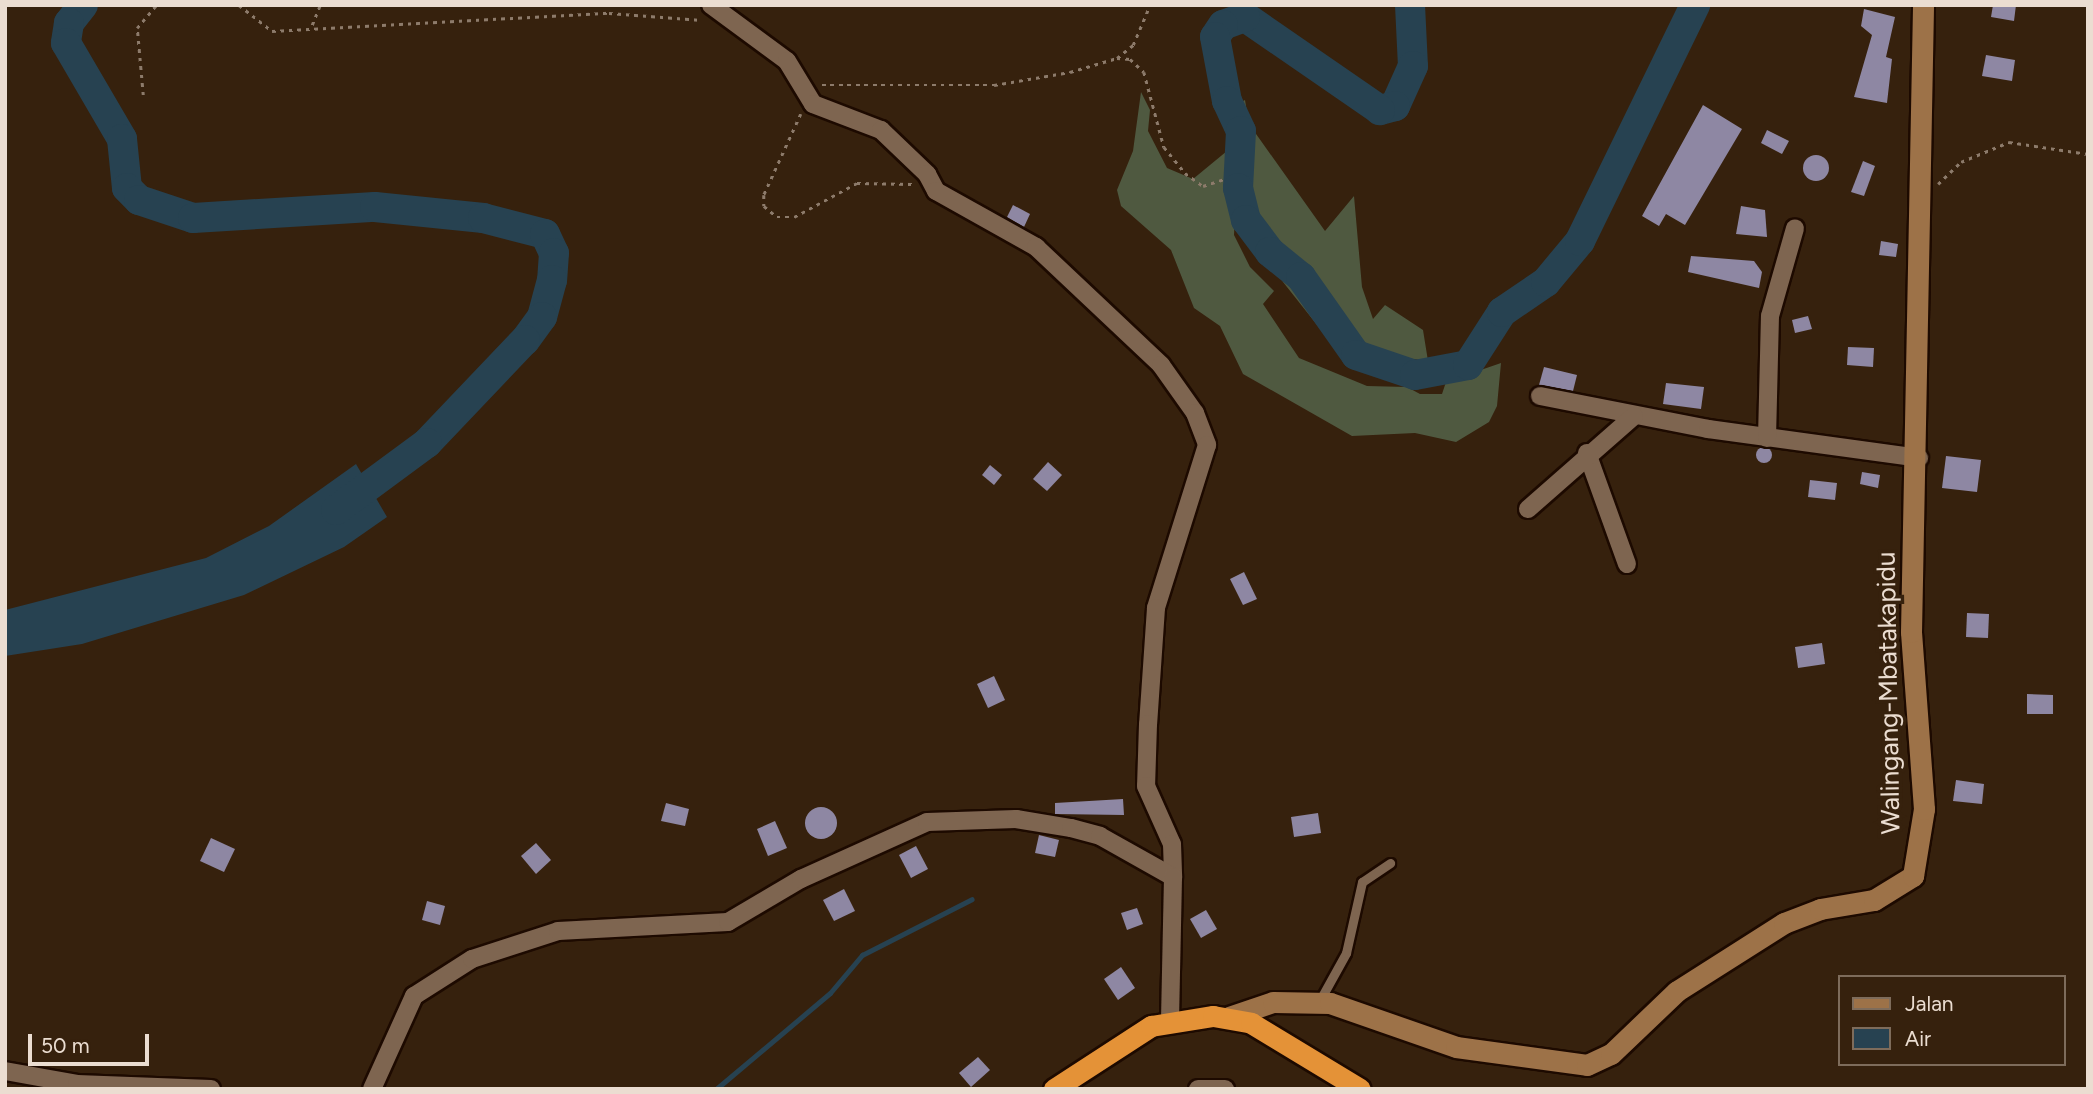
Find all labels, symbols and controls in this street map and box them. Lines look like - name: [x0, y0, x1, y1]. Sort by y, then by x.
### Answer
- street label: Walingang-Mbatakapidu: [1871, 551, 1907, 835]
- legend: [1838, 975, 2065, 1066]
- text: Jalan: [1905, 991, 1954, 1016]
- scale bar: [32, 1020, 152, 1064]
- text: Air: [1905, 1026, 1931, 1051]
- text: 50 m: [41, 1033, 90, 1058]

